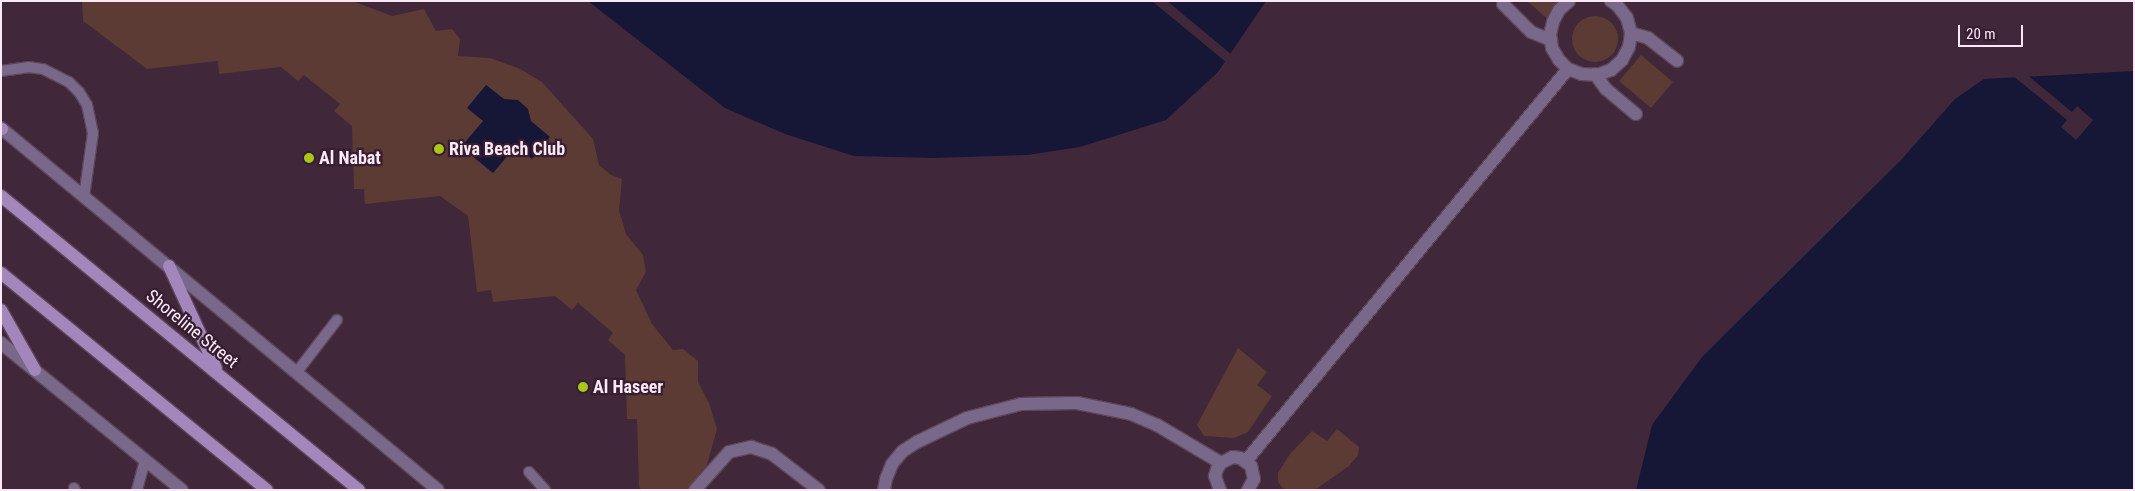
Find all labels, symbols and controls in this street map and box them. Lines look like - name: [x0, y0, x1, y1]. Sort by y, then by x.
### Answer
- scale bar: [1960, 15, 2025, 47]
- text: 20 m: [1966, 25, 1996, 43]
- place label: Riva Beach Club: [449, 138, 565, 160]
- marker: Riva Beach Club: [433, 143, 445, 155]
- place label: Al Nabat: [319, 147, 381, 169]
- marker: Al Nabat: [303, 152, 315, 164]
- street label: Shoreline Street: [141, 285, 243, 373]
- place label: Al Haseer: [593, 376, 663, 398]
- marker: Al Haseer: [577, 381, 589, 393]

